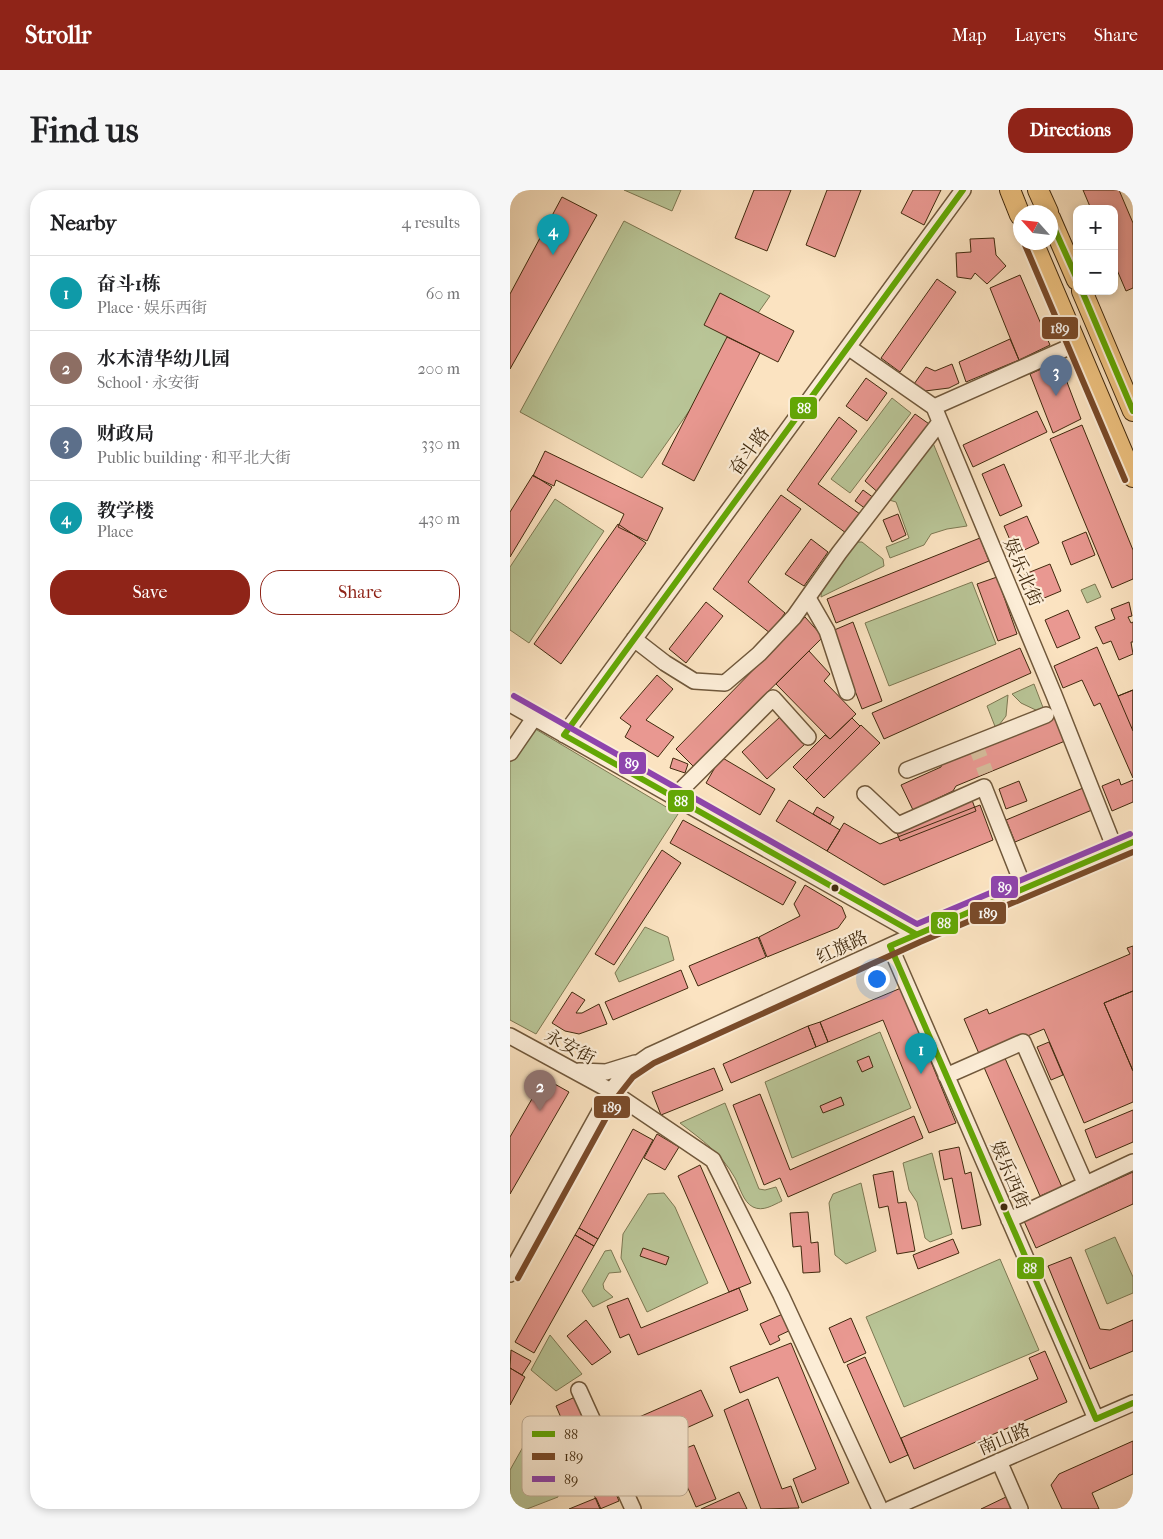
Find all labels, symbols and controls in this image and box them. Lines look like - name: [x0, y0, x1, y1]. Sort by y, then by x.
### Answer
- text: Strollr: [25, 21, 92, 49]
- text: Map: [952, 25, 986, 46]
- text: Layers: [1014, 25, 1066, 46]
- text: Share: [1094, 25, 1138, 46]
- button: Directions: [1008, 108, 1133, 153]
- text: Find us: [30, 110, 139, 151]
- north arrow: [1013, 205, 1058, 250]
- map controls: [1073, 205, 1118, 295]
- button: +: [1073, 205, 1118, 250]
- text: Nearby: [50, 211, 116, 235]
- text: 4 results: [402, 213, 460, 232]
- pin: 4: [537, 214, 569, 255]
- button: −: [1073, 250, 1118, 295]
- text: 奋斗1栋: [97, 273, 161, 295]
- text: 1: [63, 284, 69, 303]
- text: 60 m: [426, 284, 460, 303]
- text: Place · 娱乐西街: [97, 298, 208, 317]
- line badge: 189: [1041, 316, 1079, 340]
- text: 189: [1050, 320, 1070, 337]
- text: 水木清华幼儿园: [97, 348, 230, 370]
- pin: 3: [1040, 355, 1072, 396]
- text: 2: [62, 359, 70, 378]
- text: 200 m: [417, 359, 460, 378]
- text: School · 永安街: [97, 373, 200, 392]
- line badge: 88: [789, 396, 818, 420]
- text: 88: [797, 400, 811, 417]
- text: 财政局: [97, 423, 154, 445]
- street label: 奋斗路: [725, 423, 774, 479]
- text: 3: [63, 434, 69, 453]
- text: 330 m: [421, 434, 460, 453]
- text: Public building · 和平北大街: [97, 448, 291, 467]
- text: 教学楼: [97, 500, 154, 522]
- text: 4: [61, 509, 71, 528]
- text: 430 m: [418, 509, 460, 528]
- text: Place: [97, 522, 133, 541]
- street label: 娱乐北街: [999, 535, 1046, 609]
- button: Save: [50, 570, 250, 615]
- button: Share: [260, 570, 460, 615]
- line badge: 89: [618, 751, 647, 775]
- text: 89: [625, 755, 639, 772]
- line badge: 88: [667, 789, 695, 813]
- text: 88: [674, 793, 688, 810]
- line badge: 89: [990, 875, 1019, 899]
- text: 89: [998, 879, 1012, 896]
- unlabelled marker: [830, 883, 840, 893]
- line badge: 189: [969, 901, 1007, 925]
- text: 189: [978, 905, 998, 922]
- line badge: 88: [930, 911, 959, 935]
- text: 88: [937, 915, 951, 932]
- street label: 红旗路: [813, 927, 871, 968]
- your location: [864, 966, 890, 992]
- street label: 永安街: [541, 1025, 599, 1069]
- pin: 1: [905, 1033, 937, 1074]
- pin: 2: [524, 1070, 556, 1111]
- line badge: 189: [593, 1095, 631, 1119]
- text: 189: [602, 1099, 622, 1116]
- street label: 娱乐西街: [986, 1138, 1033, 1212]
- unlabelled marker: [999, 1202, 1009, 1212]
- line badge: 88: [1016, 1256, 1045, 1280]
- text: 88: [1023, 1260, 1037, 1277]
- legend: [522, 1416, 688, 1496]
- street label: 南山路: [975, 1419, 1033, 1460]
- text: 88: [564, 1426, 578, 1443]
- text: 189: [564, 1448, 583, 1465]
- text: 89: [564, 1471, 578, 1488]

